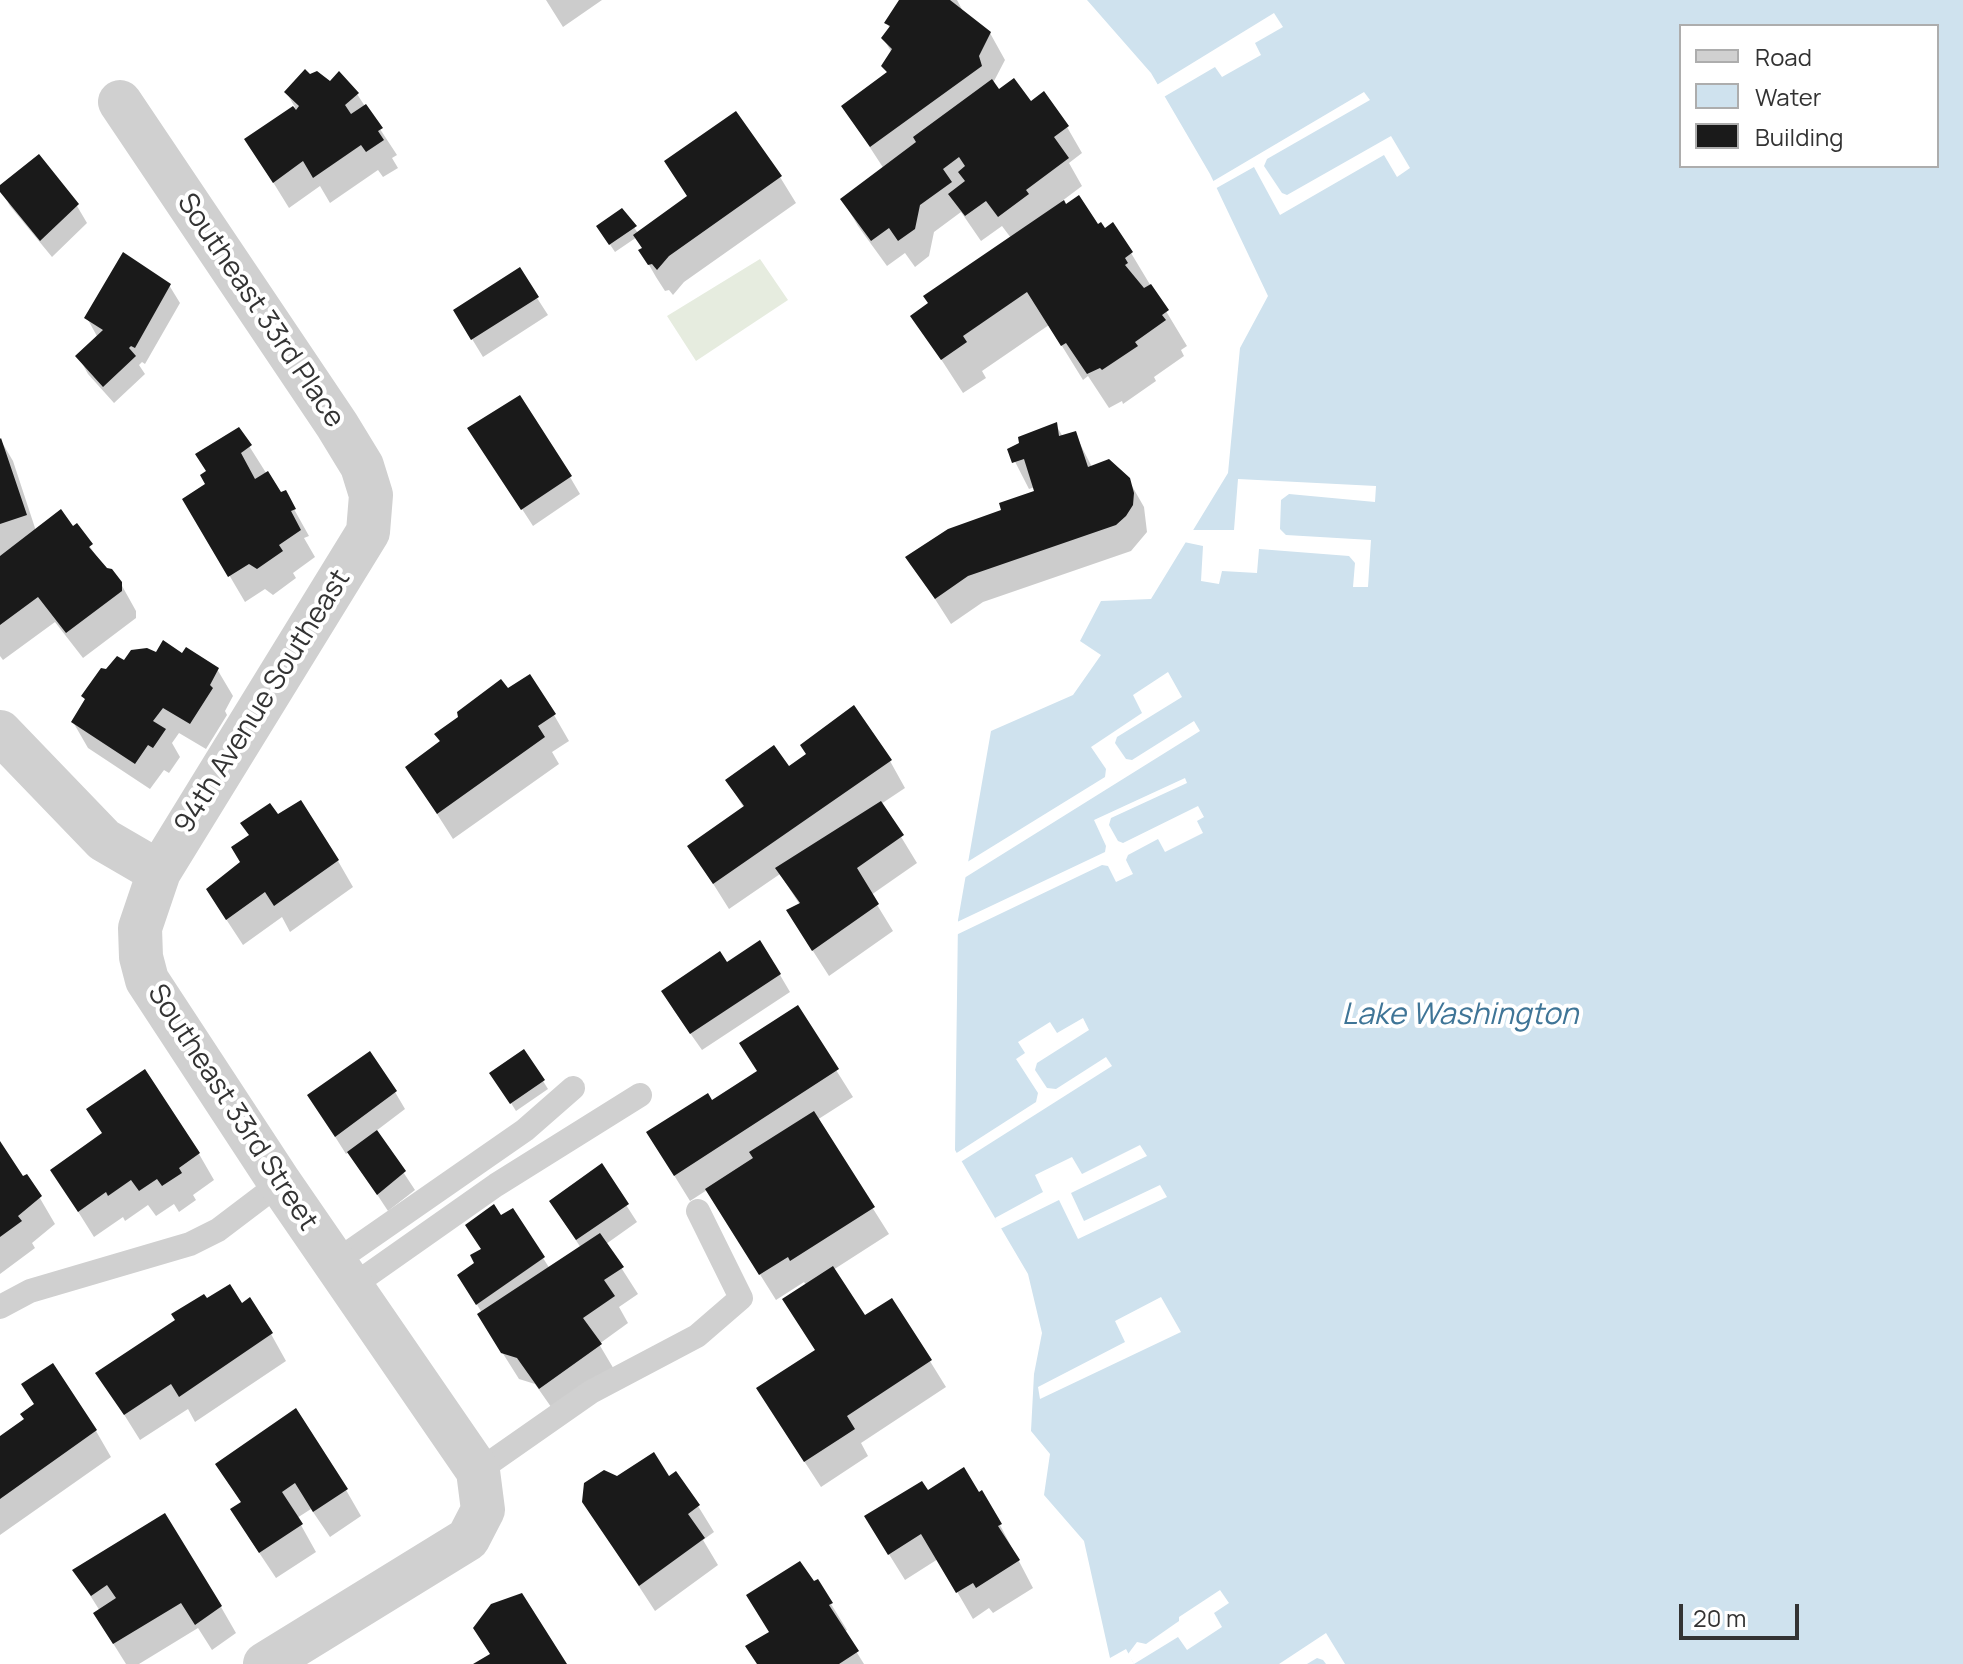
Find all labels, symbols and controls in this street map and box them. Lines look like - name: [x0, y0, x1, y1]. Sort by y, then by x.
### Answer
- legend: [1679, 24, 1939, 168]
- text: Road: [1755, 40, 1812, 73]
- text: Water: [1755, 80, 1822, 113]
- text: Building: [1755, 120, 1843, 153]
- street label: Southeast 33rd Place: [169, 188, 351, 434]
- street label: 94th Avenue Southeast: [168, 564, 358, 840]
- street label: Southeast 33rd Street: [140, 979, 324, 1237]
- water label: Lake Washington: [1342, 998, 1578, 1034]
- scale bar: [1683, 1588, 1803, 1638]
- text: 20 m: [1693, 1601, 1746, 1634]

